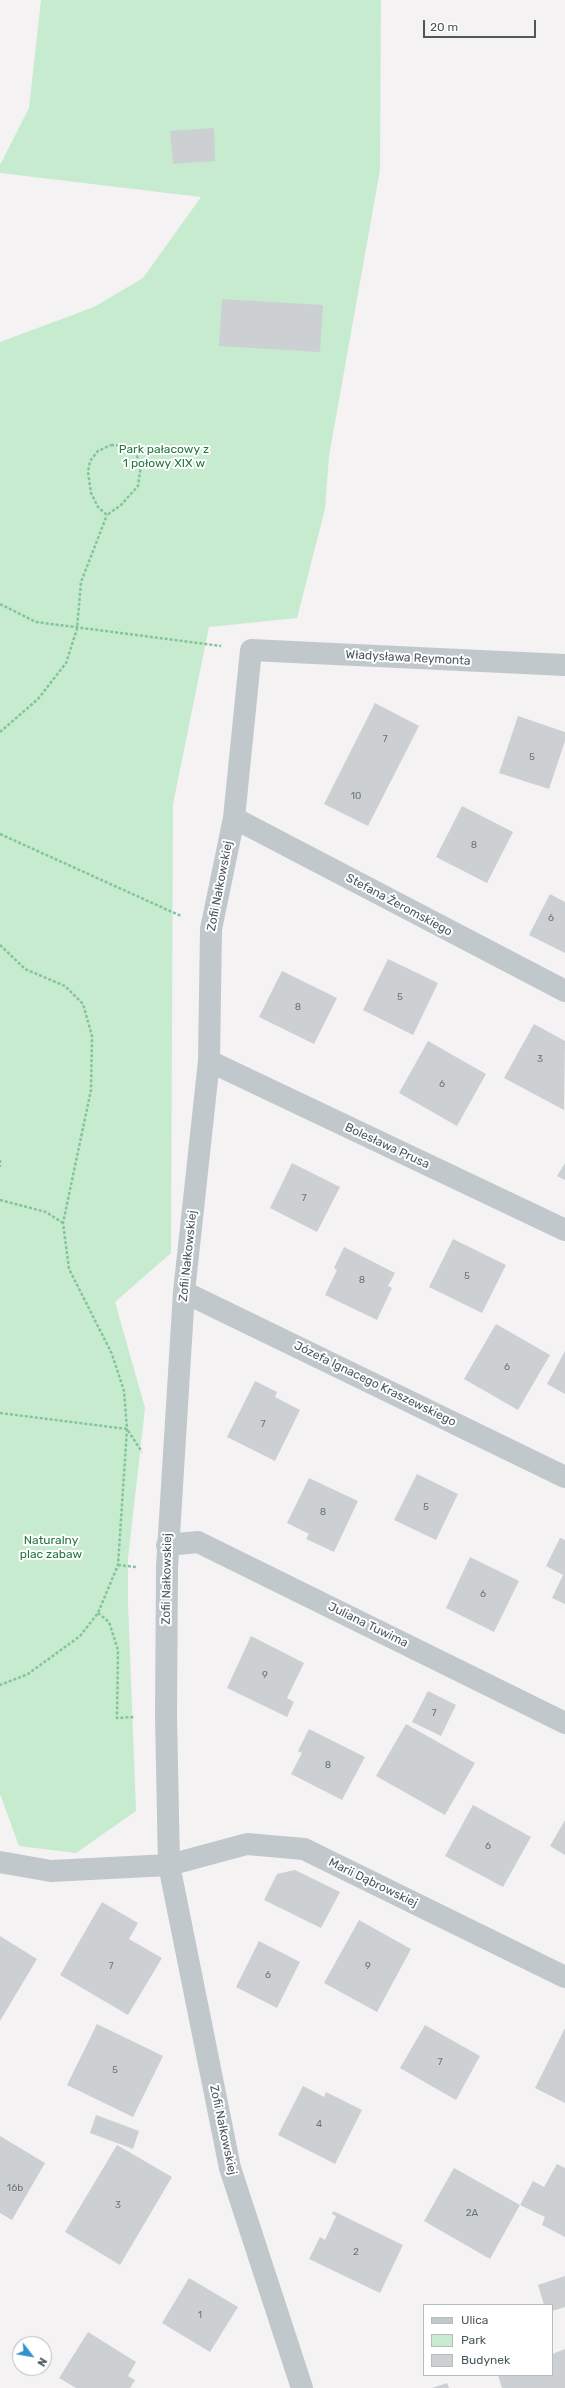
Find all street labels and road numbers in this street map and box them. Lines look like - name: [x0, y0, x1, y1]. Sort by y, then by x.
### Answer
- street label: Władysława Reymonta: [345, 648, 471, 668]
- street label: Zofii Nałkowskiej: [204, 840, 236, 932]
- street label: Stefana Żeromskiego: [343, 871, 455, 939]
- street label: Bolesława Prusa: [342, 1120, 432, 1172]
- street label: Zofii Nałkowskiej: [176, 1210, 200, 1302]
- street label: Józefa Ignacego Kraszewskiego: [292, 1338, 458, 1430]
- street label: Zofii Nałkowskiej: [159, 1533, 175, 1625]
- street label: Juliana Tuwima: [326, 1599, 410, 1651]
- street label: Marii Dąbrowskiej: [326, 1855, 420, 1911]
- street label: Zofii Nałkowskiej: [206, 2084, 240, 2176]

